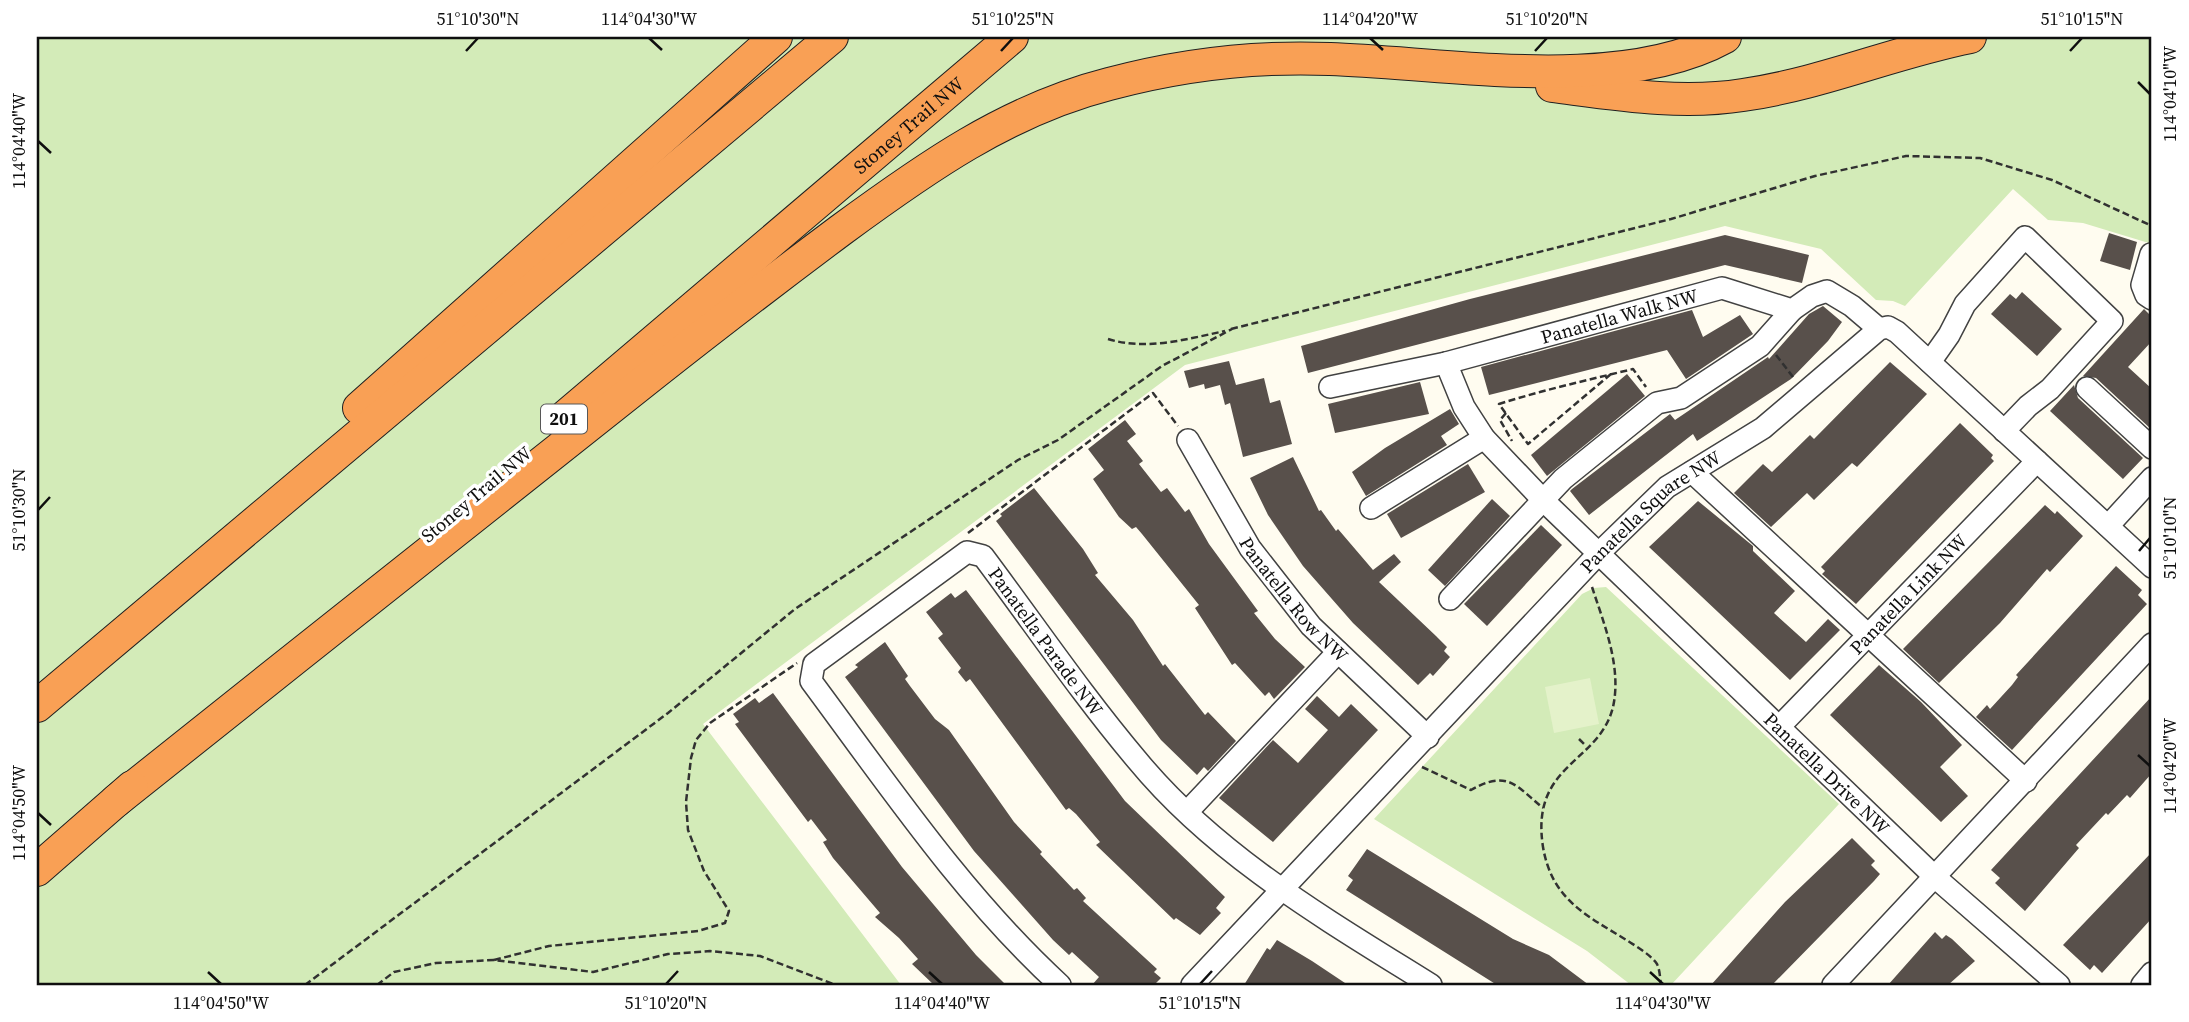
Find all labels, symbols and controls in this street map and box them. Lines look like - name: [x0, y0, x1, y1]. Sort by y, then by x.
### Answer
- text: 51°10'30"N: [437, 6, 519, 31]
- text: 114°04'30"W: [601, 6, 698, 31]
- text: 51°10'25"N: [972, 6, 1054, 31]
- text: 114°04'20"W: [1322, 6, 1419, 31]
- text: 51°10'20"N: [1506, 6, 1588, 31]
- text: 51°10'15"N: [2041, 6, 2123, 31]
- text: 114°04'10"W: [2157, 45, 2182, 142]
- street label: Stoney Trail NW: [847, 70, 970, 180]
- text: 114°04'40"W: [6, 92, 31, 189]
- street label: Panatella Walk NW: [1538, 282, 1701, 350]
- road number: 201: [541, 404, 587, 433]
- street label: Stoney Trail NW: [415, 439, 538, 548]
- street label: Panatella Square NW: [1574, 444, 1726, 578]
- text: 51°10'30"N: [6, 469, 31, 551]
- text: 51°10'10"N: [2157, 497, 2182, 579]
- street label: Panatella Link NW: [1844, 527, 1973, 660]
- street label: Panatella Row NW: [1233, 532, 1354, 668]
- street label: Panatella Parade NW: [983, 562, 1110, 721]
- street label: Panatella Drive NW: [1758, 706, 1896, 840]
- text: 114°04'20"W: [2157, 717, 2182, 814]
- text: 114°04'50"W: [6, 764, 31, 861]
- text: 114°04'50"W: [173, 990, 270, 1015]
- text: 51°10'20"N: [625, 990, 707, 1015]
- text: 114°04'40"W: [894, 990, 991, 1015]
- text: 51°10'15"N: [1159, 990, 1241, 1015]
- text: 114°04'30"W: [1615, 990, 1712, 1015]

